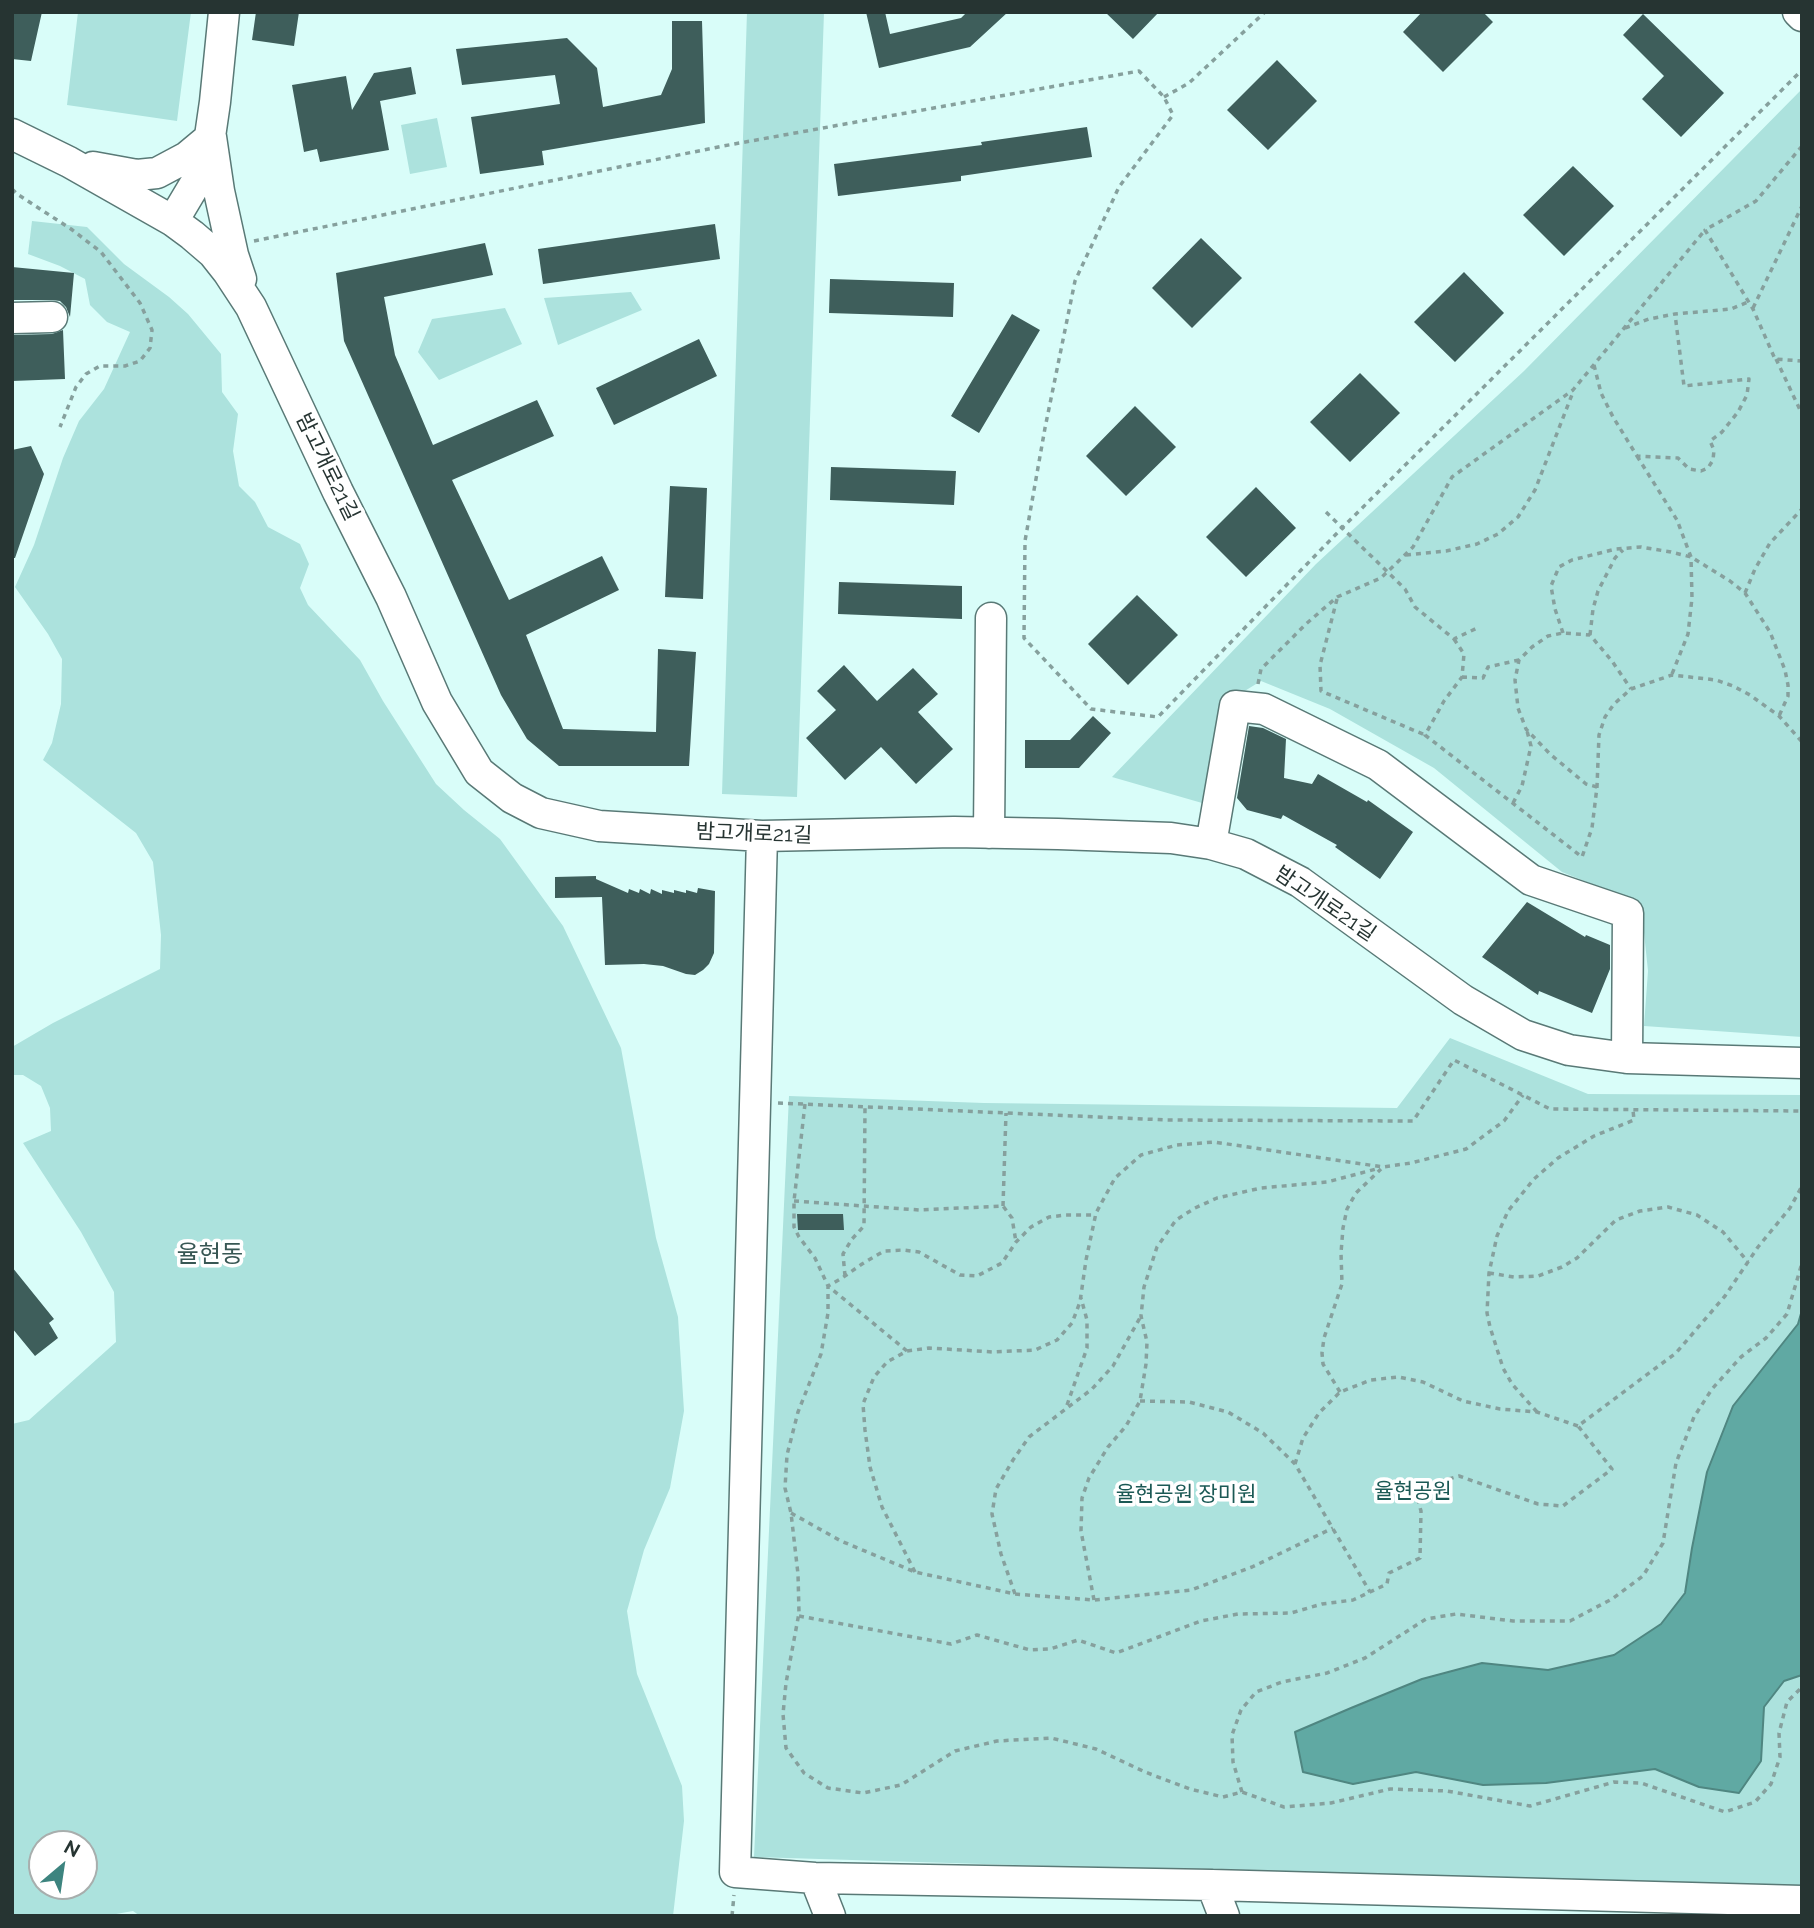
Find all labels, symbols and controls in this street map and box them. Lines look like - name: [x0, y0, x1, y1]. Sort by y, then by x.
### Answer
- street label: 밤고개로21길: [290, 409, 364, 525]
- street label: 밤고개로21길: [695, 819, 813, 849]
- street label: 밤고개로21길: [1270, 861, 1380, 947]
- district label: 율현동: [177, 1241, 243, 1269]
- park label: 율현공원: [1374, 1479, 1452, 1505]
- park label: 율현공원 장미원: [1116, 1482, 1256, 1508]
- north arrow: [28, 1830, 98, 1900]
- text: N: [61, 1835, 84, 1862]

